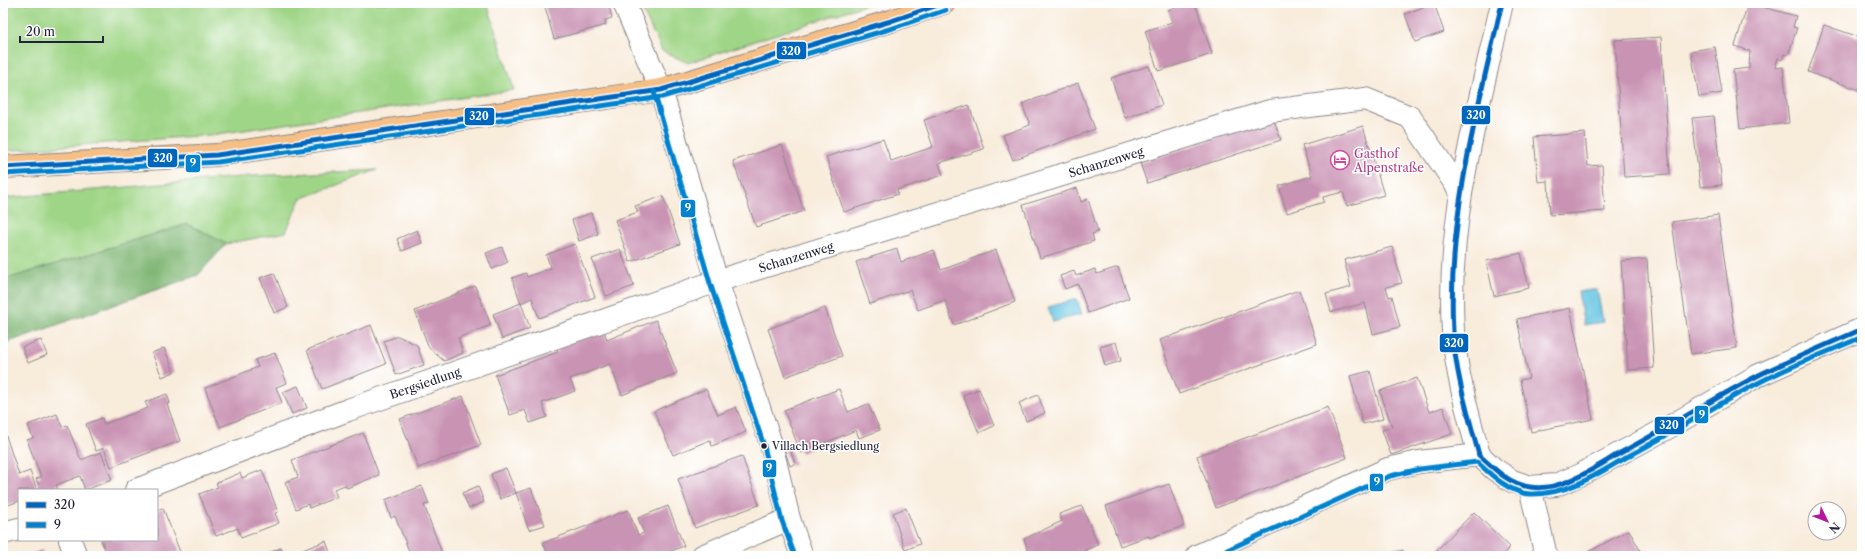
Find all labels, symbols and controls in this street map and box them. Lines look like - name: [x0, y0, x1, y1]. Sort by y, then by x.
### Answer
- scale bar: [20, 18, 103, 44]
- text: 20 m: [26, 24, 55, 39]
- line badge: 320: [776, 41, 807, 60]
- text: 320: [781, 44, 801, 58]
- line badge: 320: [1461, 105, 1491, 125]
- line badge: 320: [464, 107, 495, 126]
- text: 320: [1466, 108, 1486, 122]
- text: 320: [469, 109, 489, 123]
- street label: Schanzenweg: [1067, 143, 1146, 181]
- place label: Gasthof Alpenstraße: [1353, 146, 1424, 175]
- line badge: 320: [147, 148, 178, 168]
- hotel icon: Gasthof Alpenstraße: [1329, 149, 1351, 171]
- text: 320: [153, 151, 173, 165]
- line badge: 9: [185, 154, 201, 173]
- text: 9: [190, 156, 197, 170]
- line badge: 9: [680, 199, 696, 218]
- text: 9: [685, 201, 692, 215]
- street label: Schanzenweg: [757, 238, 836, 276]
- line badge: 320: [1439, 333, 1469, 353]
- text: 320: [1444, 336, 1464, 350]
- street label: Bergsiedlung: [388, 364, 463, 402]
- line badge: 9: [1694, 405, 1709, 424]
- text: 9: [1699, 408, 1706, 422]
- line badge: 320: [1654, 416, 1685, 435]
- text: 320: [1659, 418, 1679, 432]
- place label: Villach Bergsiedlung: [771, 439, 879, 453]
- marker: Villach Bergsiedlung: [759, 441, 769, 451]
- line badge: 9: [762, 459, 777, 478]
- text: 9: [766, 461, 773, 475]
- line badge: 9: [1369, 473, 1384, 492]
- text: 9: [1374, 475, 1381, 489]
- legend: [18, 489, 158, 541]
- text: 320: [54, 497, 75, 512]
- north arrow: [1807, 501, 1847, 541]
- text: 9: [54, 517, 61, 532]
- text: N: [1826, 520, 1843, 536]

